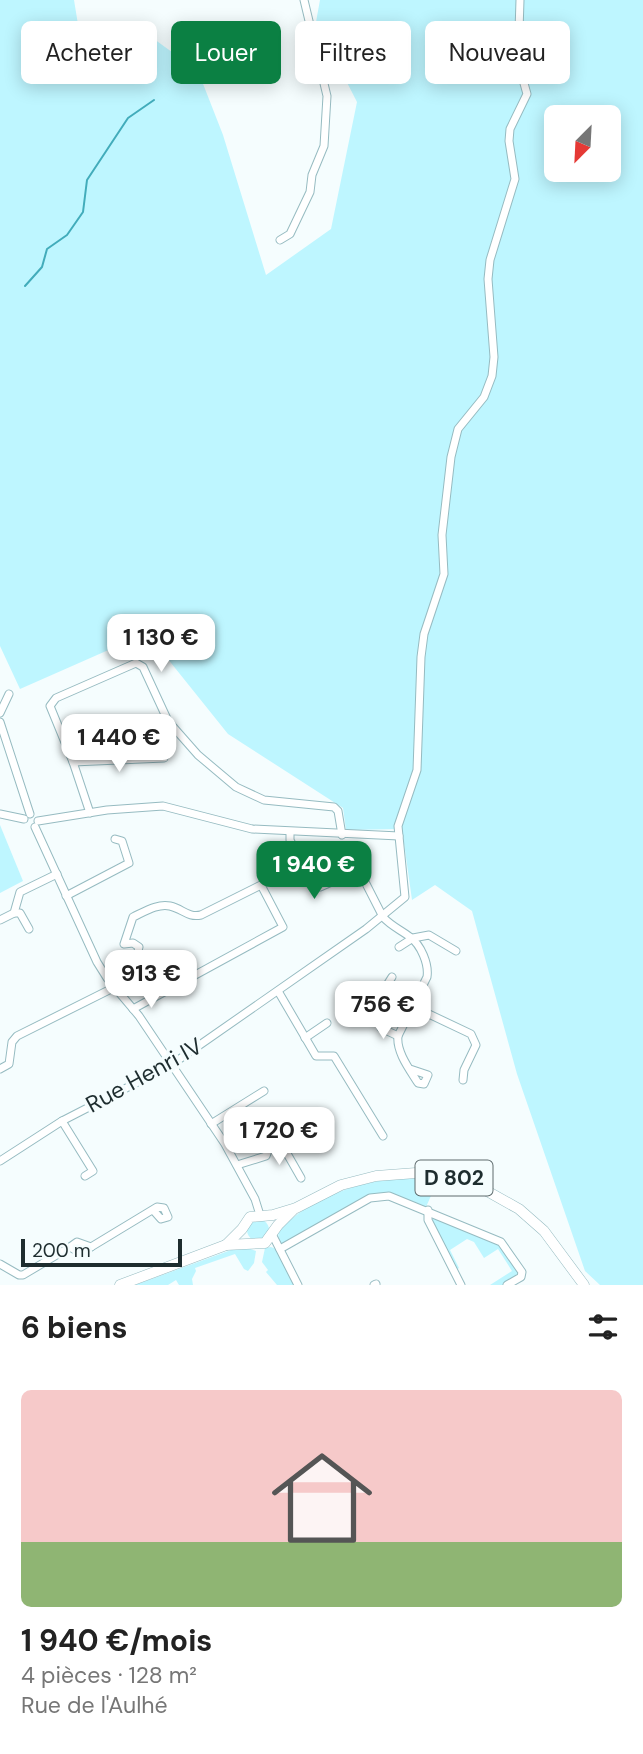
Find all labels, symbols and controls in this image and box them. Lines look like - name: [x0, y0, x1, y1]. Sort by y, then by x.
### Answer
- chip: Acheter: [21, 21, 157, 84]
- chip: Louer: [171, 21, 281, 84]
- chip: Filtres: [295, 21, 411, 84]
- chip: Nouveau: [425, 21, 570, 84]
- north arrow: [544, 105, 621, 182]
- map controls: [544, 105, 621, 182]
- pin: 1 130 €: [96, 614, 226, 674]
- text: 1 130 €: [123, 622, 199, 652]
- pin: 1 440 €: [54, 714, 184, 774]
- text: 1 440 €: [77, 722, 161, 752]
- pin: 1 940 €: [249, 842, 379, 901]
- text: 1 940 €: [272, 849, 356, 879]
- pin: 913 €: [102, 950, 200, 1010]
- text: 913 €: [121, 958, 181, 988]
- pin: 756 €: [334, 982, 432, 1041]
- text: 756 €: [351, 989, 415, 1019]
- street label: Rue Henri IV: [80, 1031, 208, 1119]
- pin: 1 720 €: [214, 1108, 344, 1167]
- text: 1 720 €: [240, 1115, 318, 1145]
- road number: D 802: [416, 1160, 492, 1196]
- scale bar: [21, 1236, 182, 1268]
- text: 200 m: [32, 1238, 91, 1263]
- text: 6 biens: [21, 1308, 127, 1347]
- icon: filters: [584, 1308, 622, 1346]
- icon: home: [259, 1435, 385, 1561]
- text: 1 940 €/mois: [21, 1621, 212, 1660]
- text: 4 pièces · 128 m²: [21, 1660, 197, 1690]
- text: Rue de l'Aulhé: [21, 1690, 168, 1720]

